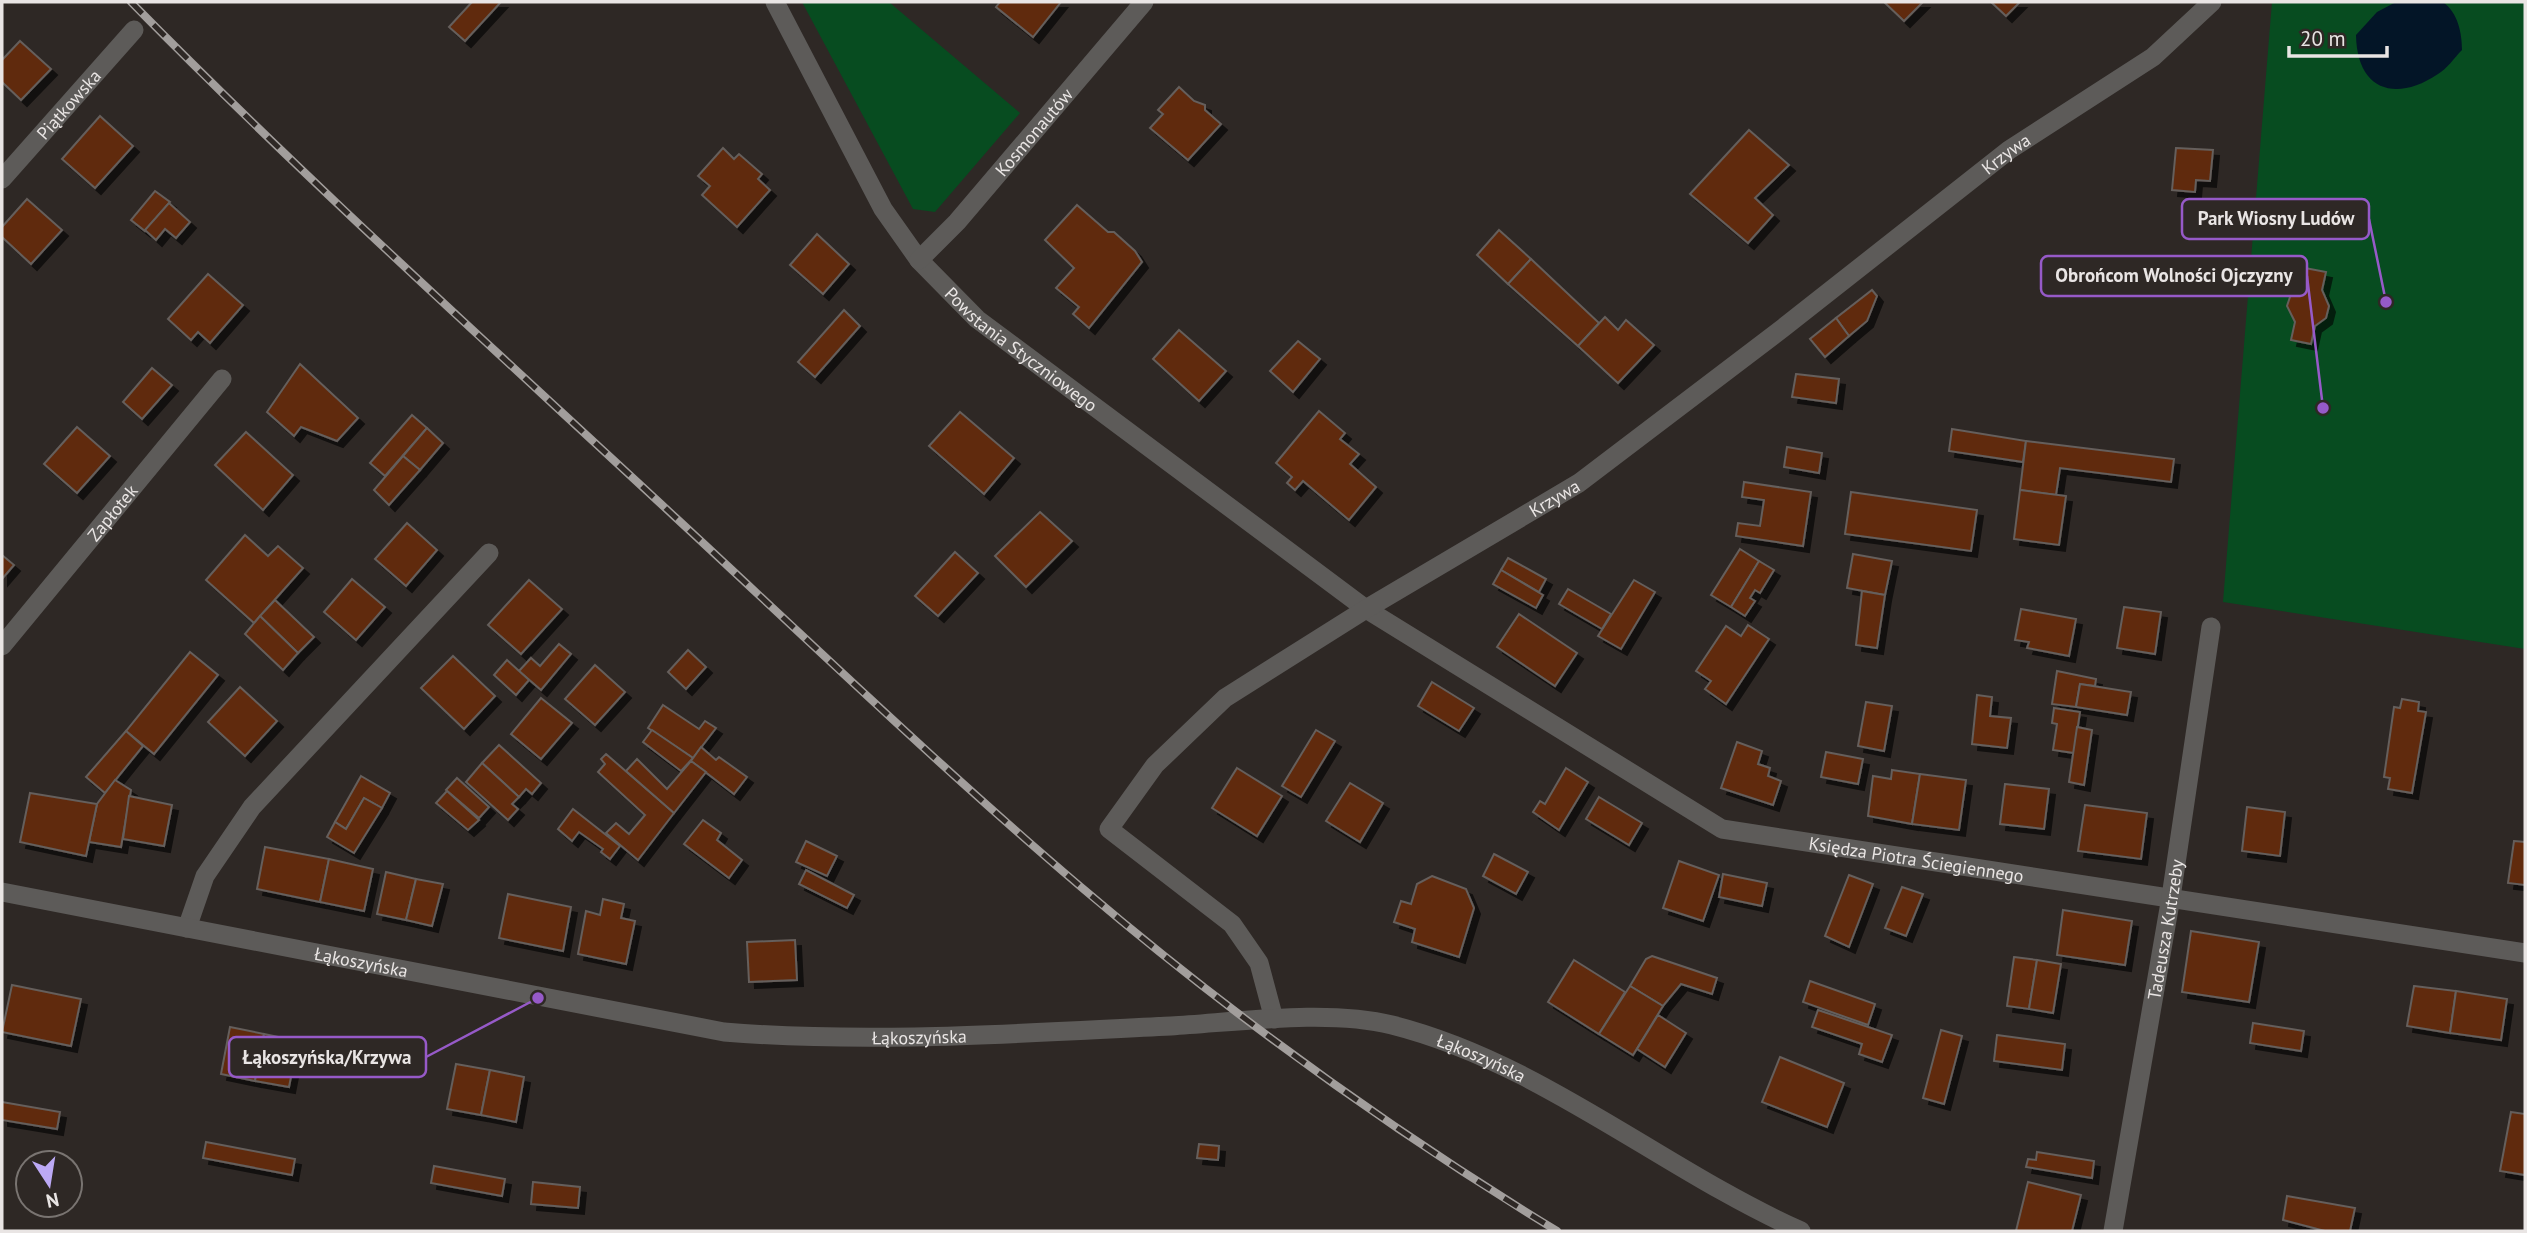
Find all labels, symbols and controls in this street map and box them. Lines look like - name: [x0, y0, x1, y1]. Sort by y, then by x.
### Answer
- scale bar: [2289, 14, 2387, 58]
- text: 20 m: [2300, 25, 2346, 52]
- street label: Piątkowska: [31, 64, 105, 144]
- street label: Kosmonautów: [990, 82, 1078, 181]
- street label: Krzywa: [1977, 128, 2035, 179]
- callout: Park Wiosny Ludów: [2182, 199, 2369, 239]
- text: Park Wiosny Ludów: [2198, 206, 2355, 230]
- callout: Obrońcom Wolności Ojczyzny: [2041, 256, 2307, 296]
- text: Obrońcom Wolności Ojczyzny: [2055, 263, 2294, 287]
- street label: Powstania Styczniowego: [940, 282, 1102, 416]
- street label: Krzywa: [1525, 474, 1584, 522]
- street label: Zapłotek: [82, 479, 142, 546]
- street label: Księdza Piotra Ściegiennego: [1807, 831, 2025, 887]
- street label: Tadeusza Kutrzeby: [2142, 857, 2188, 1002]
- street label: Łąkoszyńska: [313, 941, 410, 982]
- street label: Łąkoszyńska: [872, 1024, 967, 1049]
- street label: Łąkoszyńska: [1434, 1028, 1530, 1087]
- callout: Łąkoszyńska/Krzywa: [229, 1037, 426, 1077]
- text: Łąkoszyńska/Krzywa: [243, 1045, 412, 1069]
- north arrow: [14, 1149, 84, 1219]
- text: N: [44, 1188, 61, 1214]

